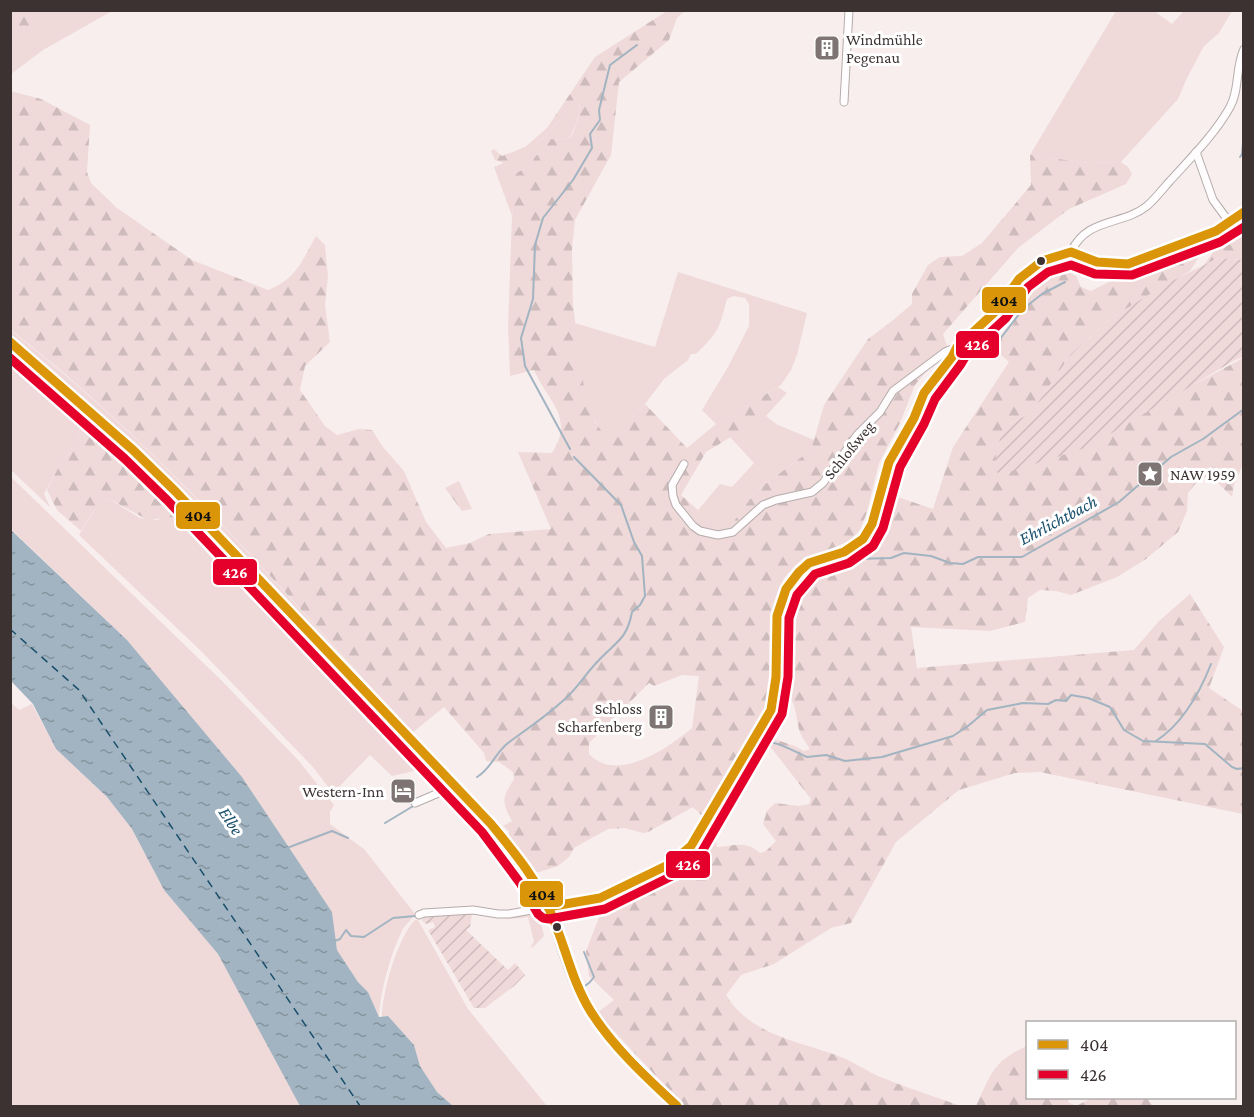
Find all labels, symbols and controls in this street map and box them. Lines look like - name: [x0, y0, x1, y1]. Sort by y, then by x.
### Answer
- place label: Windmühle Pegenau: [846, 31, 923, 67]
- building icon: Windmühle Pegenau: [812, 33, 842, 63]
- unlabelled marker: [1035, 255, 1047, 267]
- line badge: 404: [981, 286, 1027, 314]
- text: 404: [991, 292, 1018, 309]
- line badge: 426: [955, 330, 1000, 359]
- text: 426: [964, 336, 990, 353]
- street label: Schloßweg: [820, 417, 879, 483]
- place icon: NAW 1959: [1135, 459, 1165, 489]
- place label: NAW 1959: [1170, 466, 1236, 483]
- water label: Ehrlichtbach: [1016, 491, 1101, 549]
- line badge: 404: [175, 501, 221, 530]
- text: 404: [185, 507, 212, 524]
- line badge: 426: [212, 558, 258, 586]
- text: 426: [222, 564, 248, 581]
- place label: Schloss Scharfenberg: [558, 700, 642, 736]
- building icon: Schloss Scharfenberg: [646, 702, 676, 732]
- hotel icon: Western-Inn: [388, 776, 418, 806]
- place label: Western-Inn: [302, 783, 384, 800]
- water label: Elbe: [215, 803, 247, 839]
- line badge: 426: [665, 850, 711, 879]
- text: 426: [675, 856, 701, 873]
- line badge: 404: [519, 880, 564, 908]
- text: 404: [529, 886, 556, 903]
- unlabelled marker: [551, 921, 563, 933]
- legend: [1026, 1021, 1236, 1099]
- text: 404: [1080, 1035, 1109, 1055]
- text: 426: [1080, 1065, 1107, 1085]

